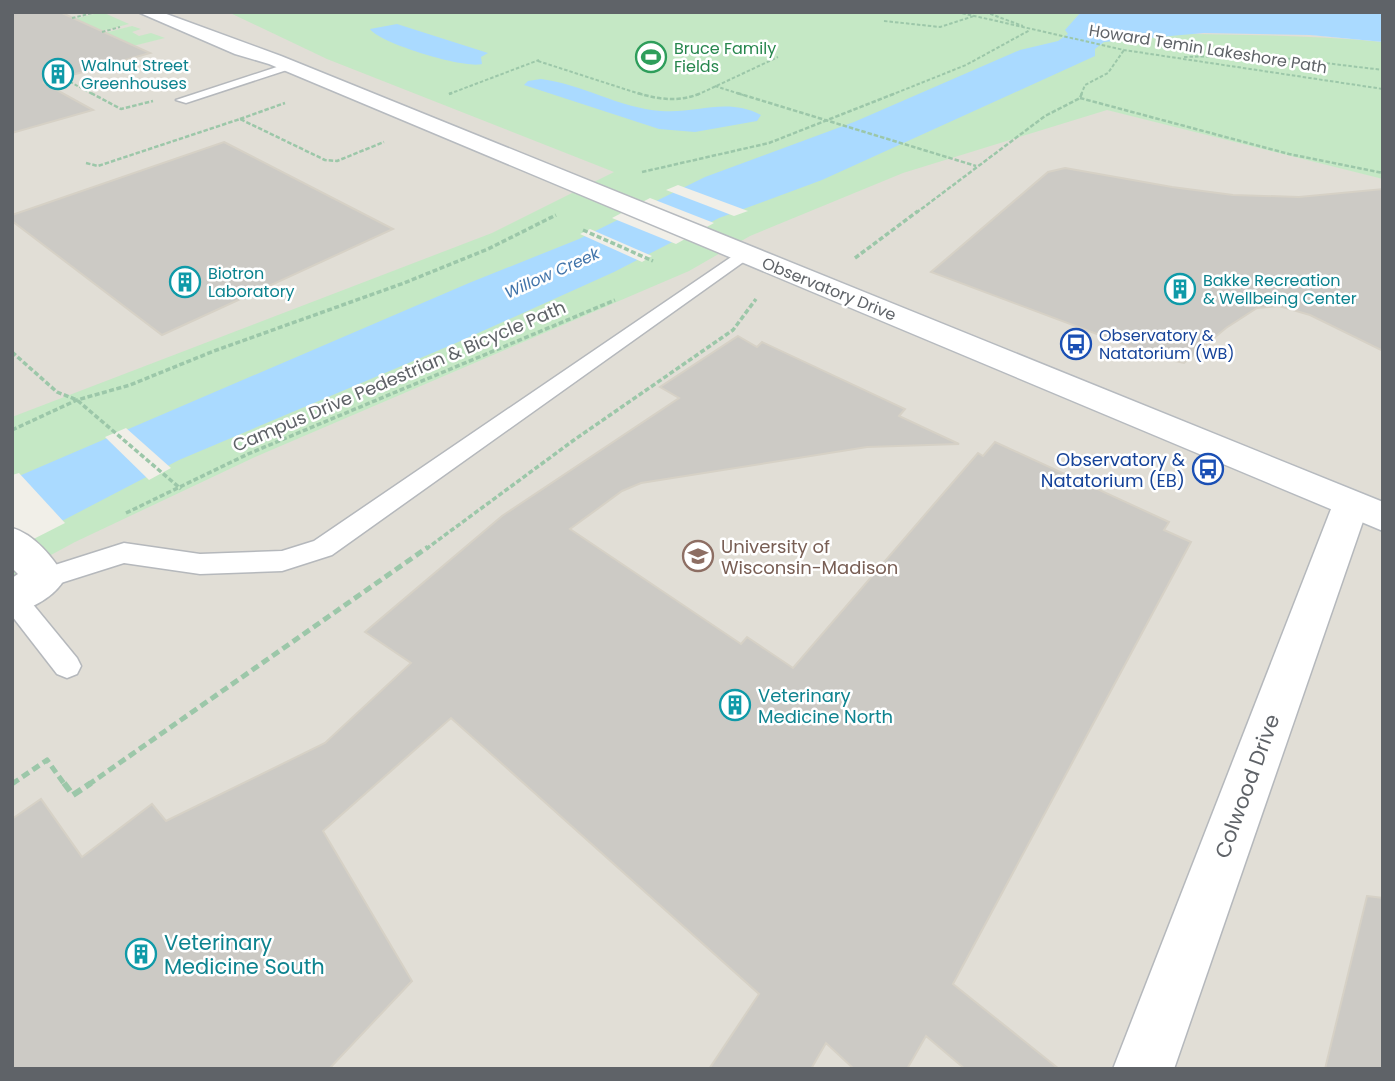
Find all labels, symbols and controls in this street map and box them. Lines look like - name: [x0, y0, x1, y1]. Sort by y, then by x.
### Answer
- street label: Howard Temin Lakeshore Path: [1087, 19, 1329, 79]
- place label: Bruce Family Fields: [674, 37, 776, 78]
- sports icon: Bruce Family Fields: [634, 40, 668, 74]
- place label: Walnut Street Greenhouses: [81, 54, 189, 95]
- building icon: Walnut Street Greenhouses: [41, 57, 75, 91]
- water label: Willow Creek: [501, 241, 604, 304]
- street label: Observatory Drive: [758, 252, 900, 326]
- place label: Biotron Laboratory: [208, 262, 295, 303]
- building icon: Biotron Laboratory: [168, 265, 202, 299]
- place label: Bakke Recreation & Wellbeing Center: [1203, 269, 1357, 310]
- building icon: Bakke Recreation & Wellbeing Center: [1163, 272, 1197, 306]
- street label: Campus Drive Pedestrian & Bicycle Path: [229, 294, 569, 458]
- place label: Observatory & Natatorium (WB): [1099, 324, 1235, 365]
- bus stop icon: Observatory & Natatorium (WB): [1059, 327, 1093, 361]
- place label: Observatory & Natatorium (EB): [1041, 447, 1186, 493]
- bus stop icon: Observatory & Natatorium (EB): [1191, 452, 1225, 486]
- place label: University of Wisconsin-Madison: [721, 534, 898, 580]
- school or university icon: University of Wisconsin-Madison: [681, 539, 715, 573]
- place label: Veterinary Medicine North: [758, 683, 893, 729]
- building icon: Veterinary Medicine North: [718, 688, 752, 722]
- street label: Colwood Drive: [1207, 710, 1287, 862]
- place label: Veterinary Medicine South: [164, 928, 325, 981]
- building icon: Veterinary Medicine South: [124, 937, 158, 971]

